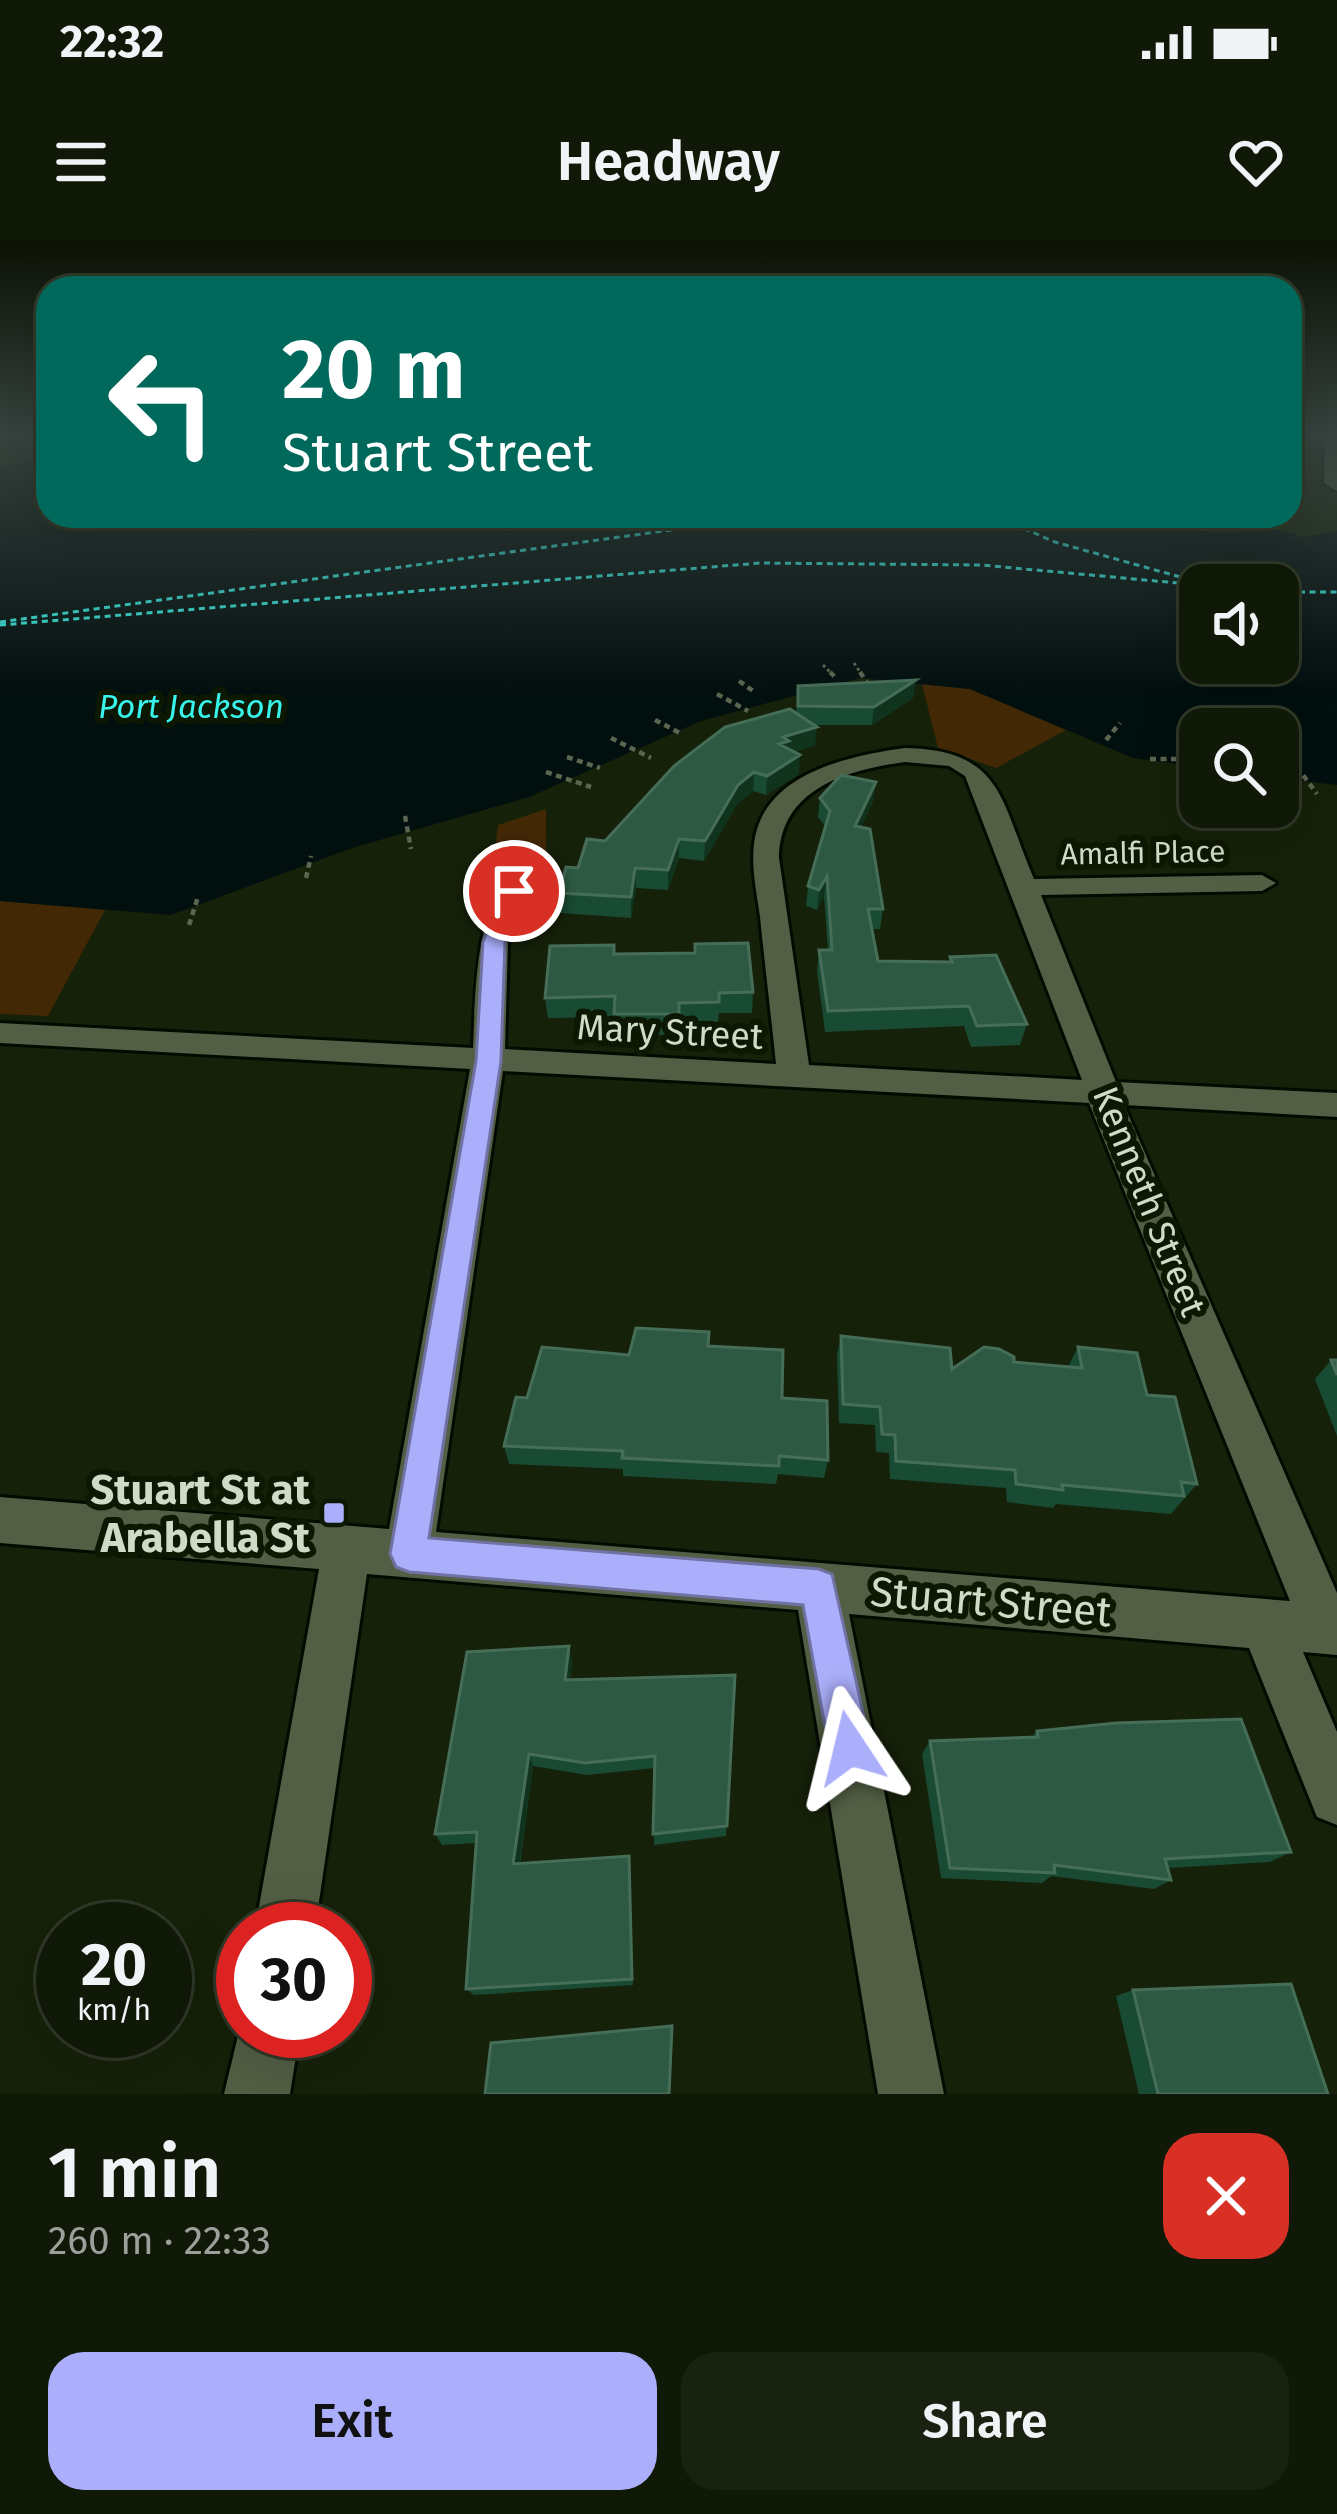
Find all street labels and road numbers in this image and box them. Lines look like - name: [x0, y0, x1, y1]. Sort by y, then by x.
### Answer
- street label: Amalfi Place: [1060, 834, 1226, 872]
- street label: Mary Street: [576, 1005, 764, 1059]
- street label: Kenneth Street: [1083, 1080, 1215, 1322]
- street label: Stuart Street: [868, 1567, 1114, 1638]

